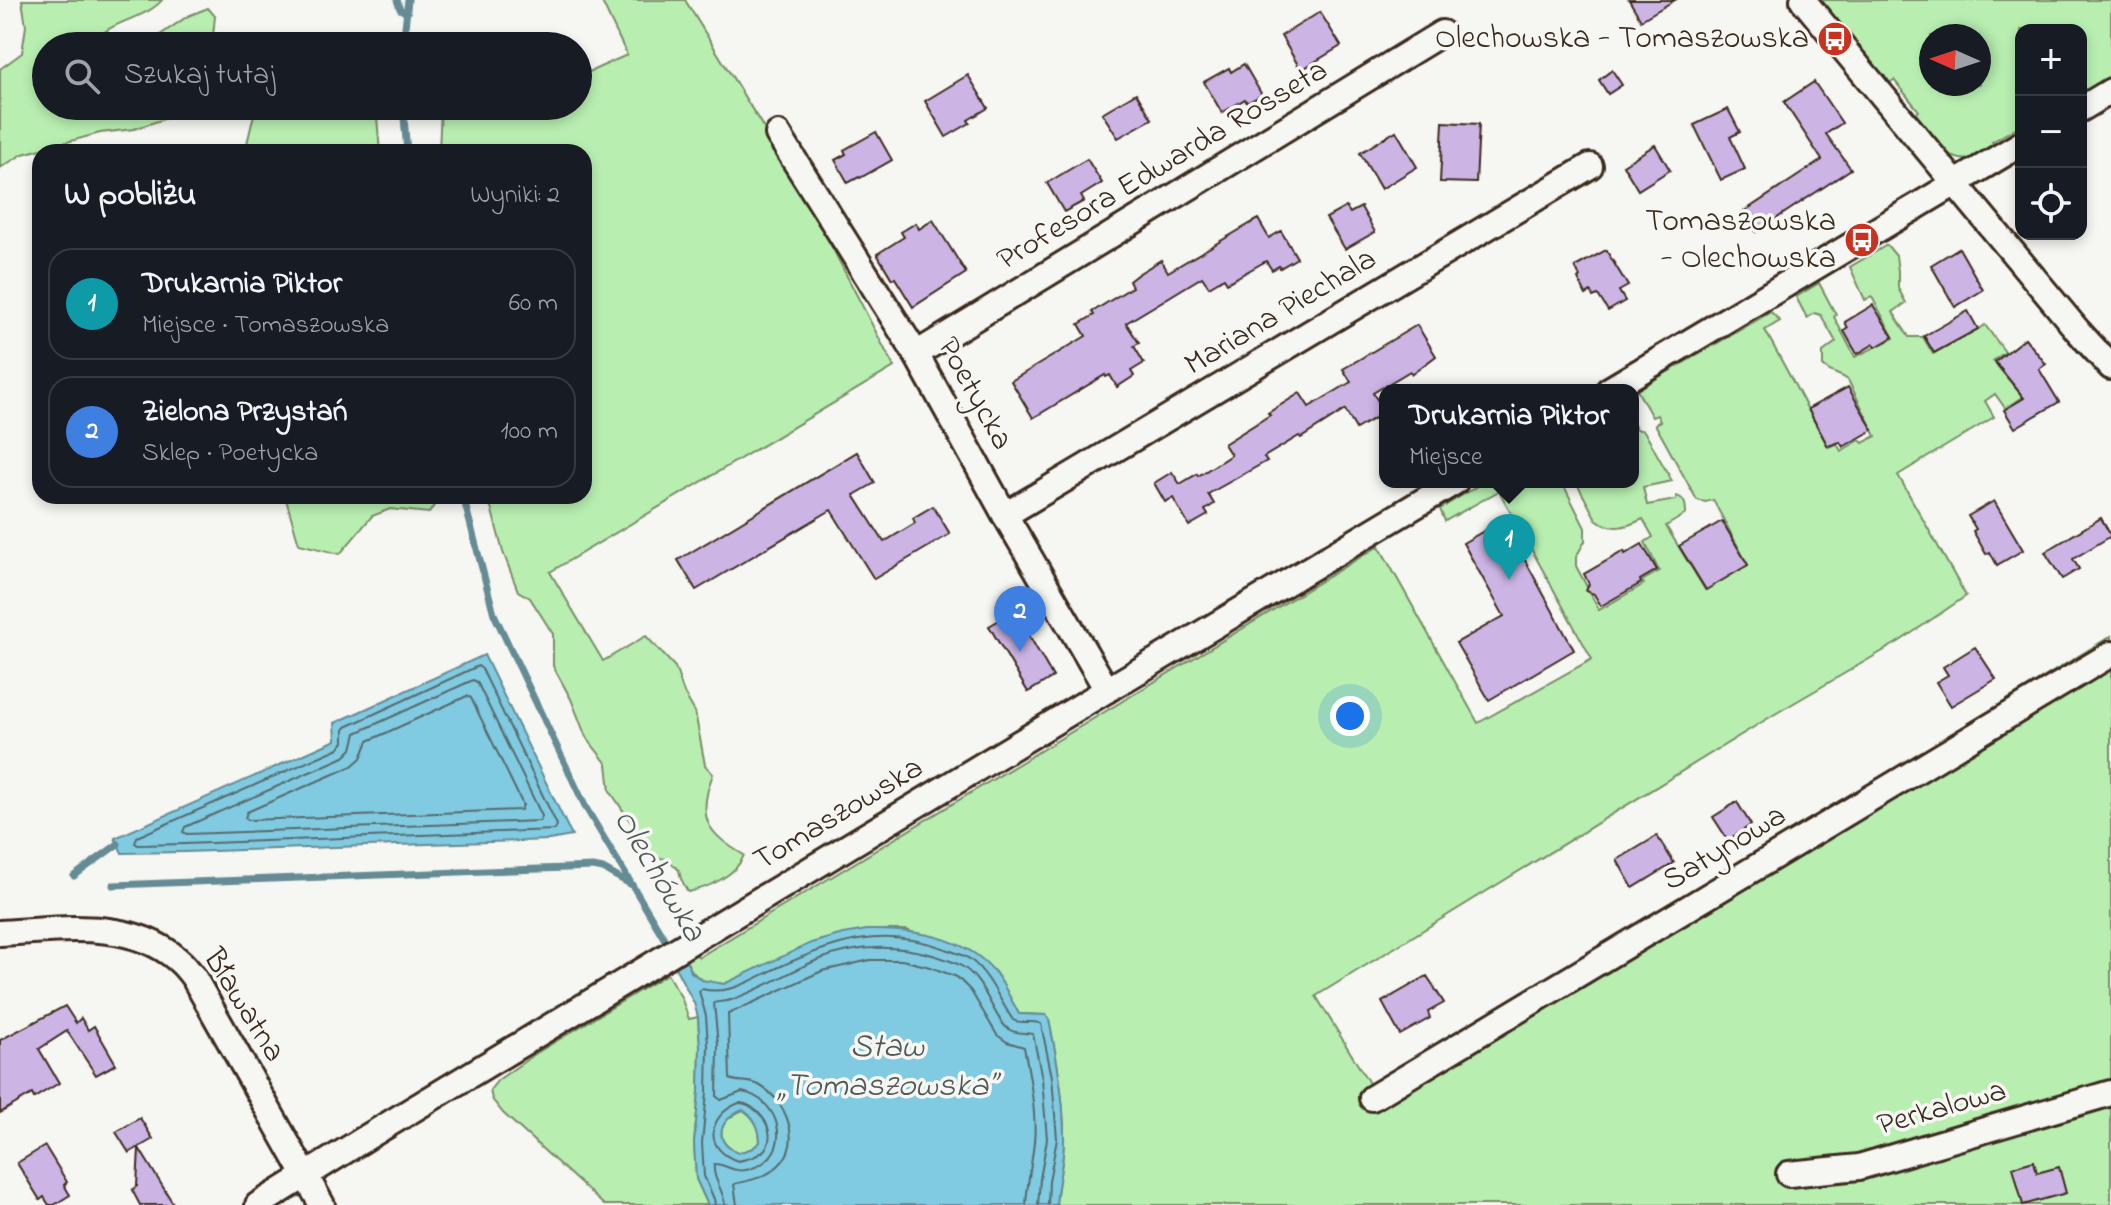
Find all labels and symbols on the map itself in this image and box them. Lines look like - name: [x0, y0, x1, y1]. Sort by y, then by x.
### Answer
- place label: Olechowska - Tomaszowska: [1435, 16, 1809, 63]
- bus stop icon: Olechowska - Tomaszowska: [1816, 20, 1854, 58]
- north arrow: [1919, 24, 1991, 96]
- street label: Profesora Edwarda Rosseta: [989, 48, 1337, 284]
- place label: Tomaszowska - Olechowska: [1645, 199, 1836, 283]
- bus stop icon: Tomaszowska - Olechowska: [1843, 221, 1881, 259]
- street label: Mariana Piechala: [1176, 237, 1386, 389]
- street label: Poetycka: [924, 329, 1024, 459]
- pin: 1: [1483, 514, 1535, 580]
- pin: 2: [994, 586, 1046, 652]
- your location: [1330, 696, 1370, 736]
- street label: Tomaszowska: [745, 746, 933, 884]
- street label: Satynowa: [1654, 794, 1796, 904]
- water label: Olechówka: [599, 800, 718, 952]
- street label: Bławatna: [189, 939, 296, 1072]
- water label: Staw „Tomaszowska”: [777, 1023, 1002, 1112]
- street label: Perkalowa: [1872, 1068, 2012, 1150]

